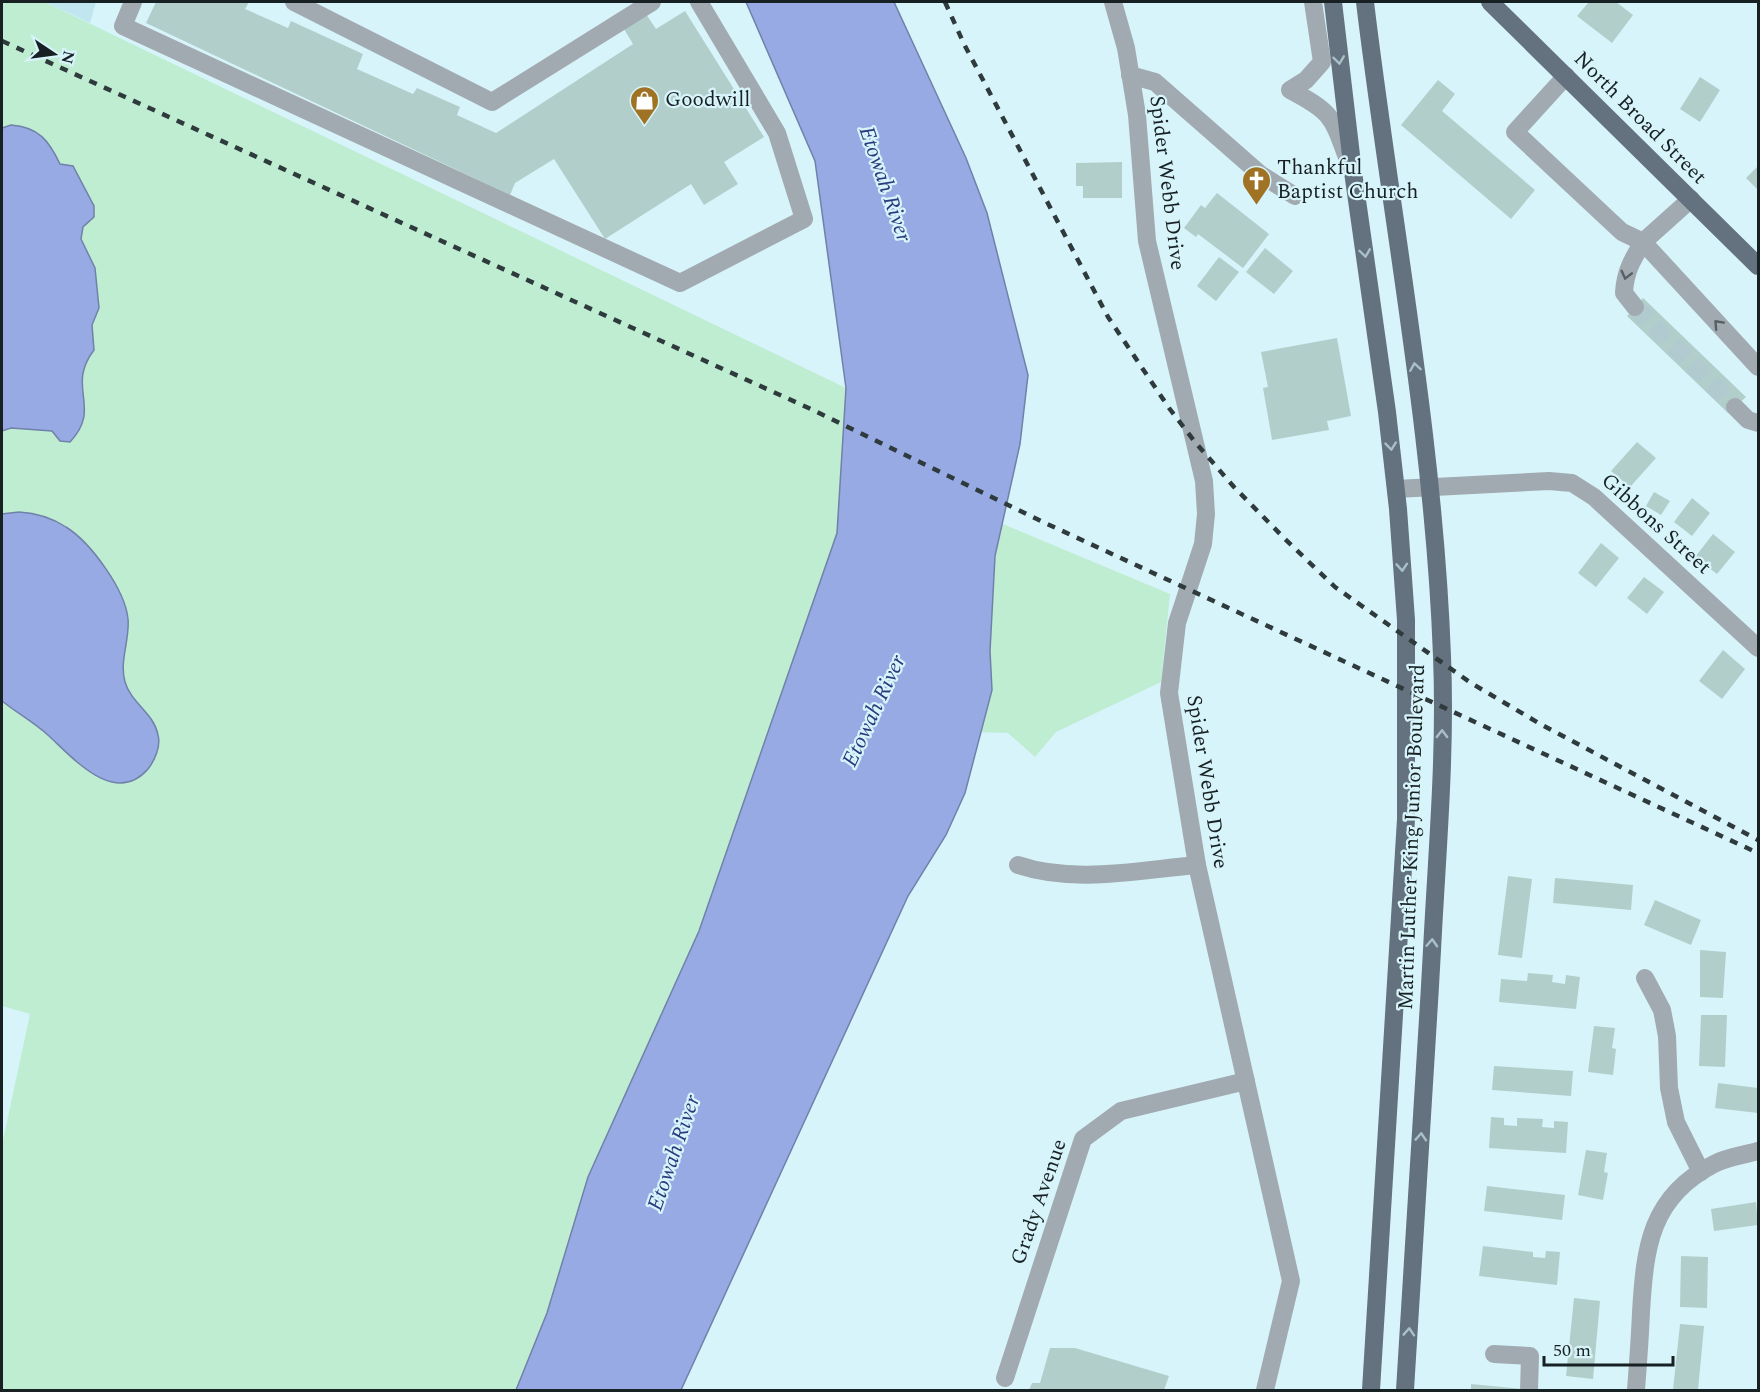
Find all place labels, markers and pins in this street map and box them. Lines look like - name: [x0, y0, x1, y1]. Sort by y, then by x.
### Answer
- shop icon: Goodwill: [628, 84, 660, 126]
- place label: Goodwill: [665, 84, 751, 116]
- place label: Thankful Baptist Church: [1277, 152, 1418, 208]
- church icon: Thankful Baptist Church: [1240, 164, 1272, 206]

